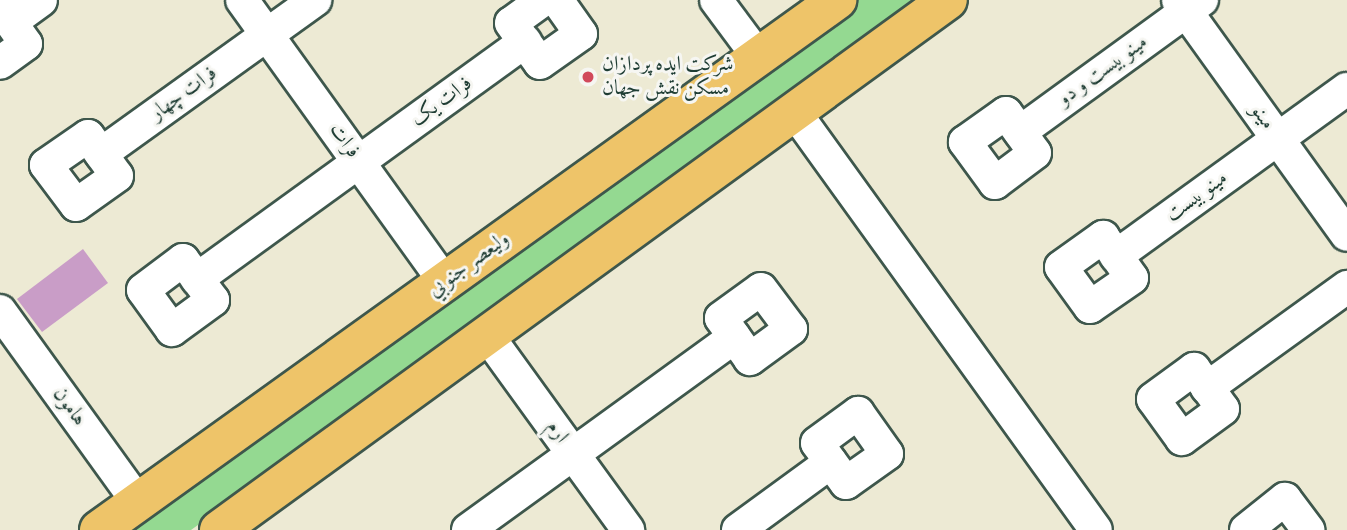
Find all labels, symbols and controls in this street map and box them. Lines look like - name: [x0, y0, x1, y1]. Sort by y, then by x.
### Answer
- street label: مینو بیست و دو: [1053, 30, 1153, 112]
- place label: شرکت ایده پردازان مسکن نقش جهان: [602, 52, 733, 102]
- street label: فرات چهار: [146, 61, 222, 127]
- marker: شرکت ایده پردازان مسکن نقش جهان: [580, 69, 596, 85]
- street label: فرات یک: [407, 71, 477, 133]
- street label: مینو: [1244, 99, 1280, 135]
- street label: فرات: [323, 118, 365, 164]
- street label: مینو بیست: [1161, 166, 1233, 228]
- street label: وليعصر جنوبي: [423, 227, 515, 303]
- street label: هامون: [47, 383, 91, 431]
- street label: ارم: [540, 416, 574, 448]

